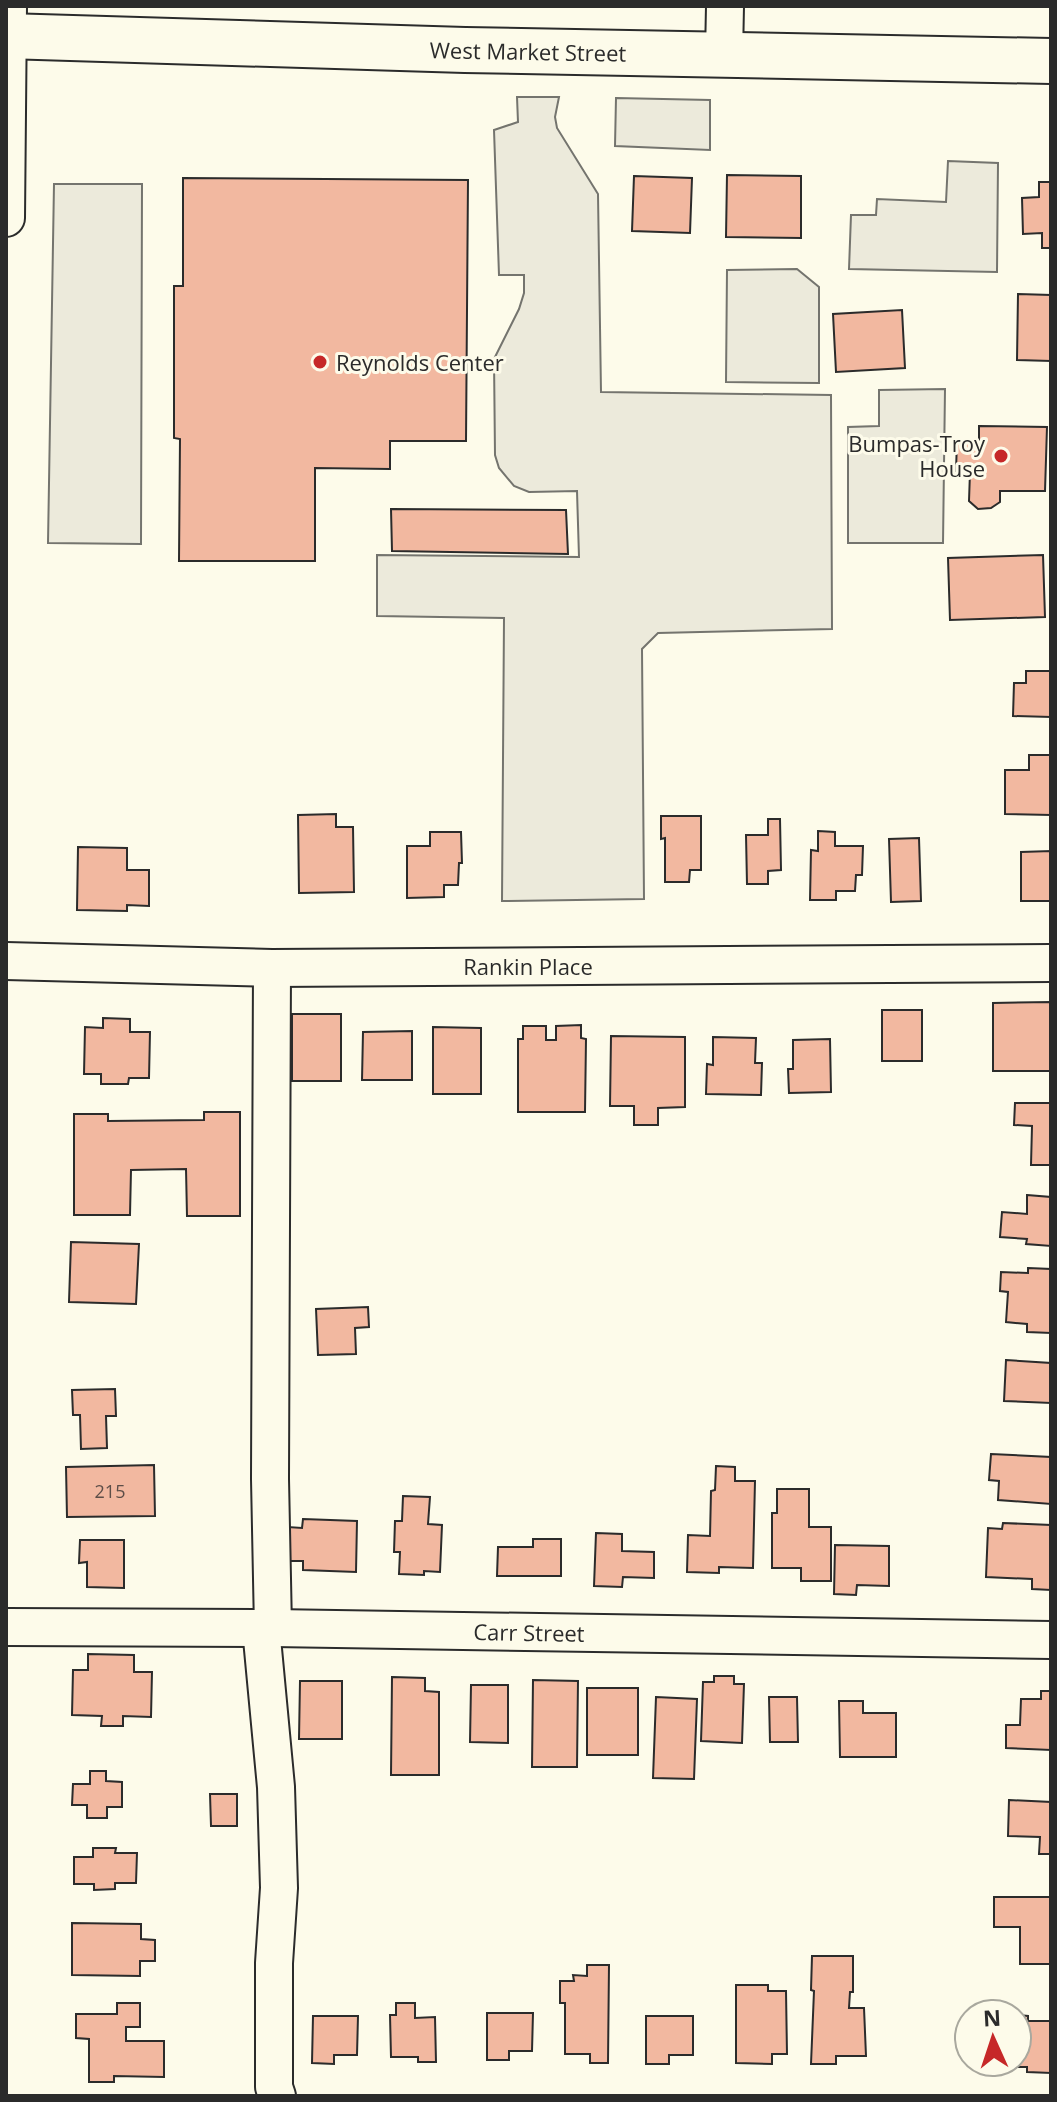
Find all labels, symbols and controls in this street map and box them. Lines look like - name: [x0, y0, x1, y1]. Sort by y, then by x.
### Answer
- street label: West Market Street: [429, 34, 627, 68]
- place label: Reynolds Center: [336, 347, 504, 377]
- marker: Reynolds Center: [311, 353, 329, 371]
- place label: Bumpas-Troy House: [848, 428, 986, 483]
- marker: Bumpas-Troy House: [992, 447, 1010, 465]
- street label: Rankin Place: [463, 951, 593, 981]
- house number: 215: [95, 1479, 125, 1503]
- street label: Carr Street: [473, 1616, 585, 1648]
- north arrow: [953, 1998, 1033, 2078]
- text: N: [982, 2002, 1002, 2032]

